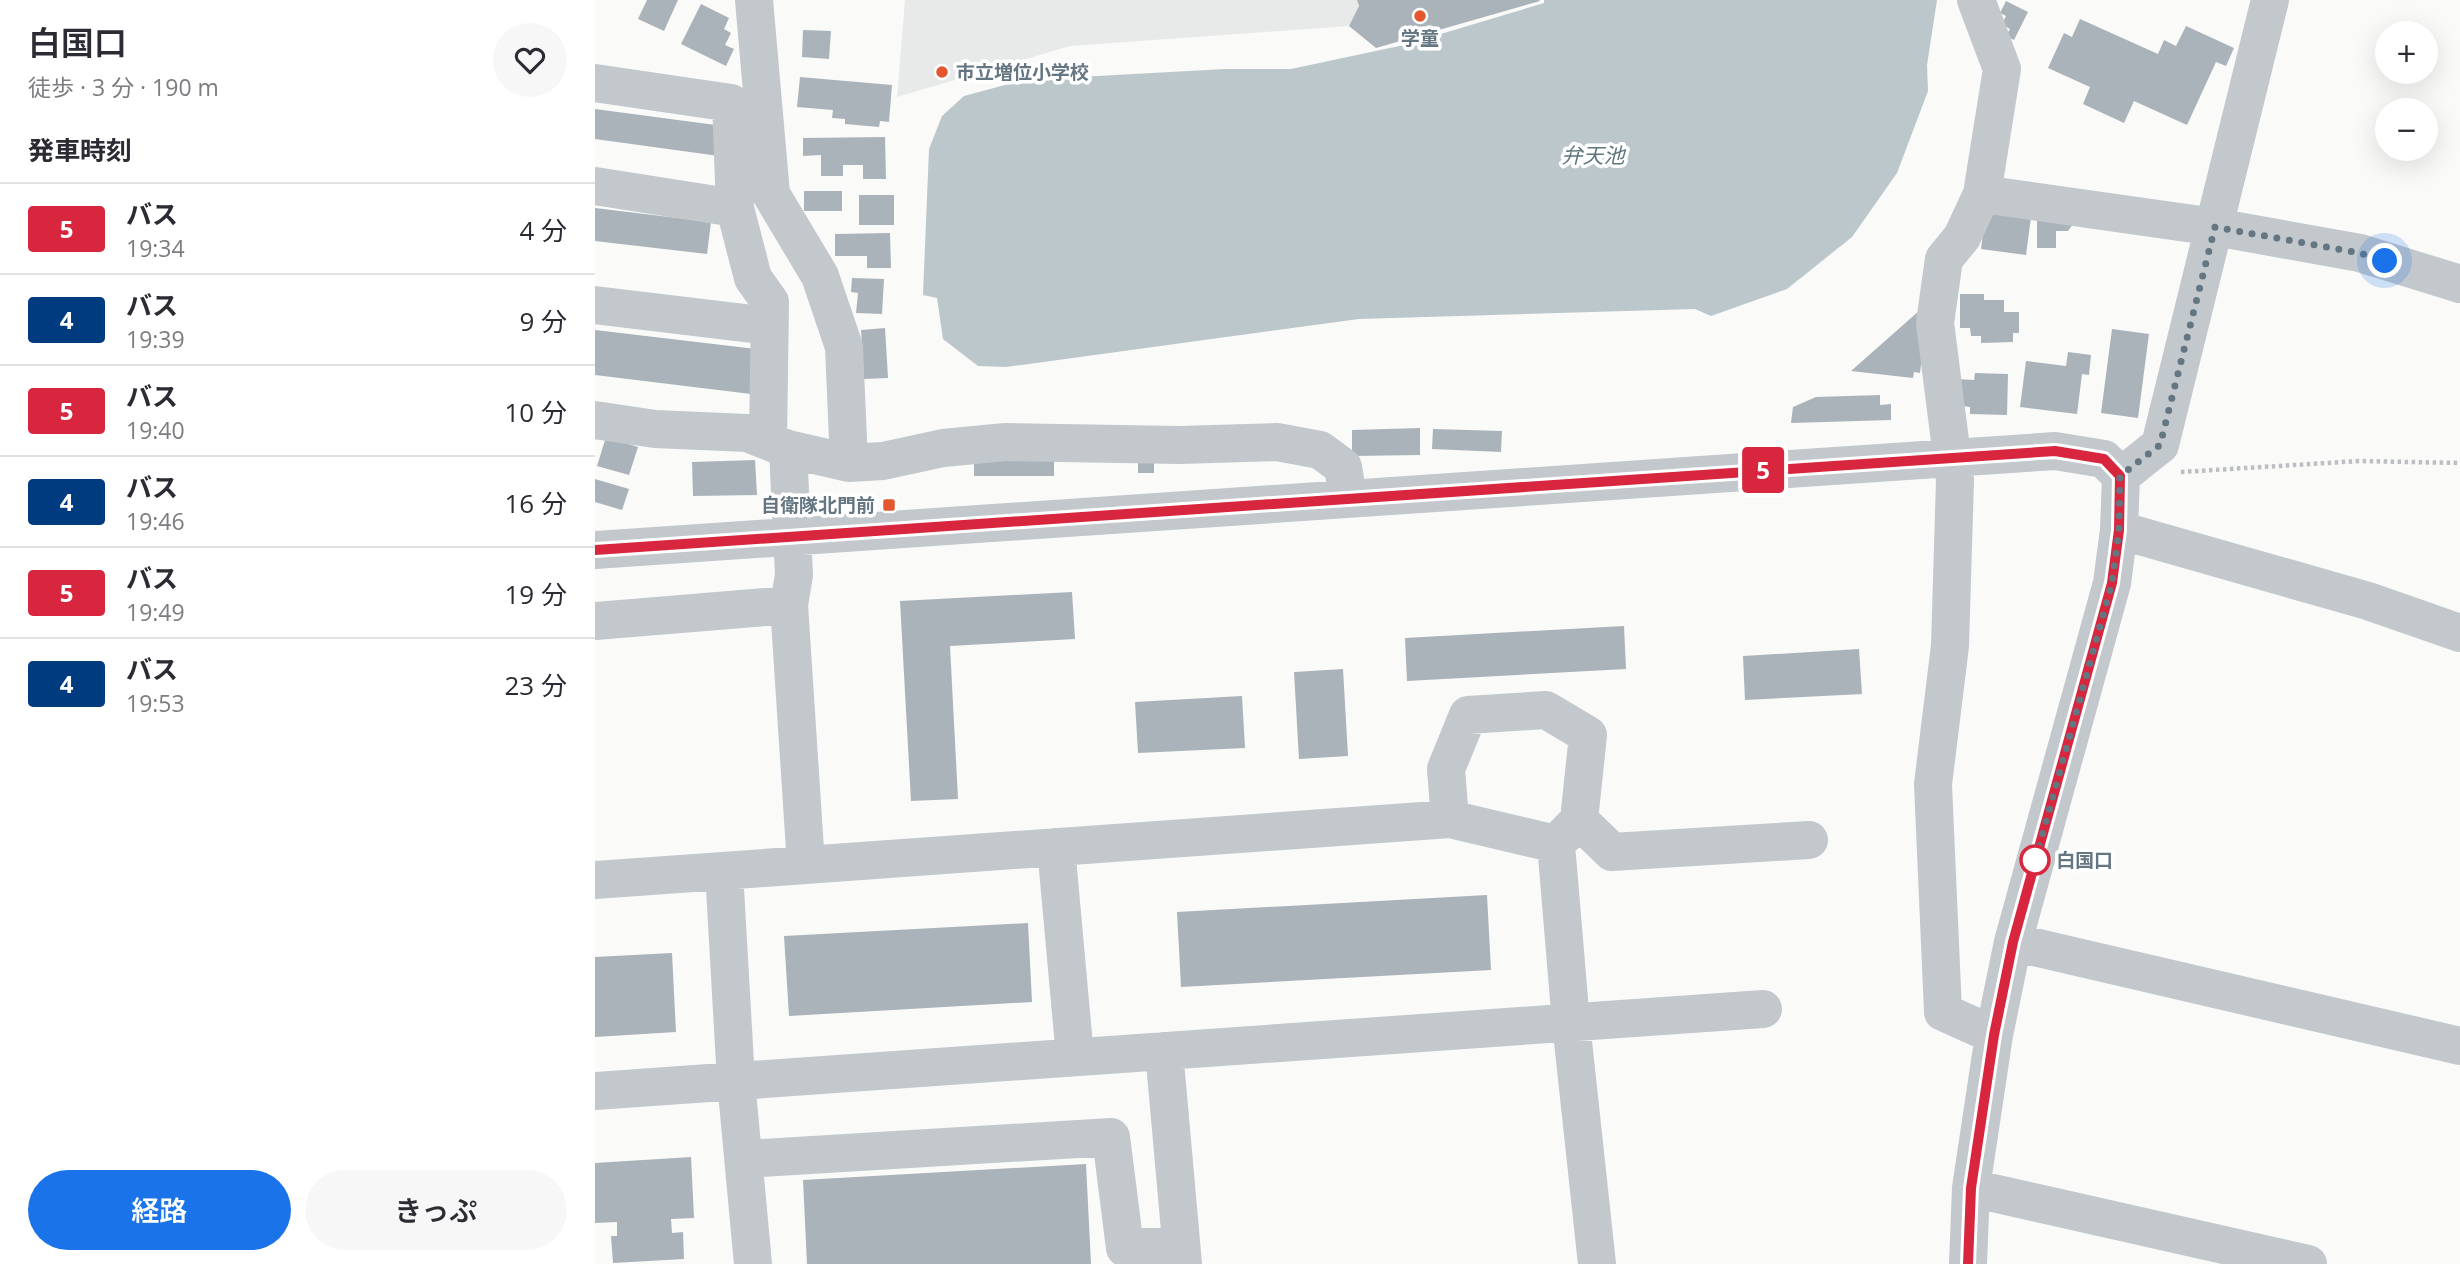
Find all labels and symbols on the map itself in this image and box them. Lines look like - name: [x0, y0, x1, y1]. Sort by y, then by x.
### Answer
- marker: 学童: [1412, 8, 1428, 24]
- place label: 学童: [1401, 25, 1439, 51]
- place label: 市立増位小学校: [956, 59, 1089, 85]
- marker: 市立増位小学校: [934, 64, 950, 80]
- water label: 弁天池: [1562, 141, 1626, 169]
- your location: [2367, 243, 2402, 278]
- line badge: 5: [1740, 447, 1786, 493]
- place label: 自衛隊北門前: [761, 492, 875, 518]
- marker: 自衛隊北門前: [881, 497, 897, 513]
- marker: 白国口: [2020, 845, 2050, 875]
- place label: 白国口: [2056, 847, 2113, 873]

